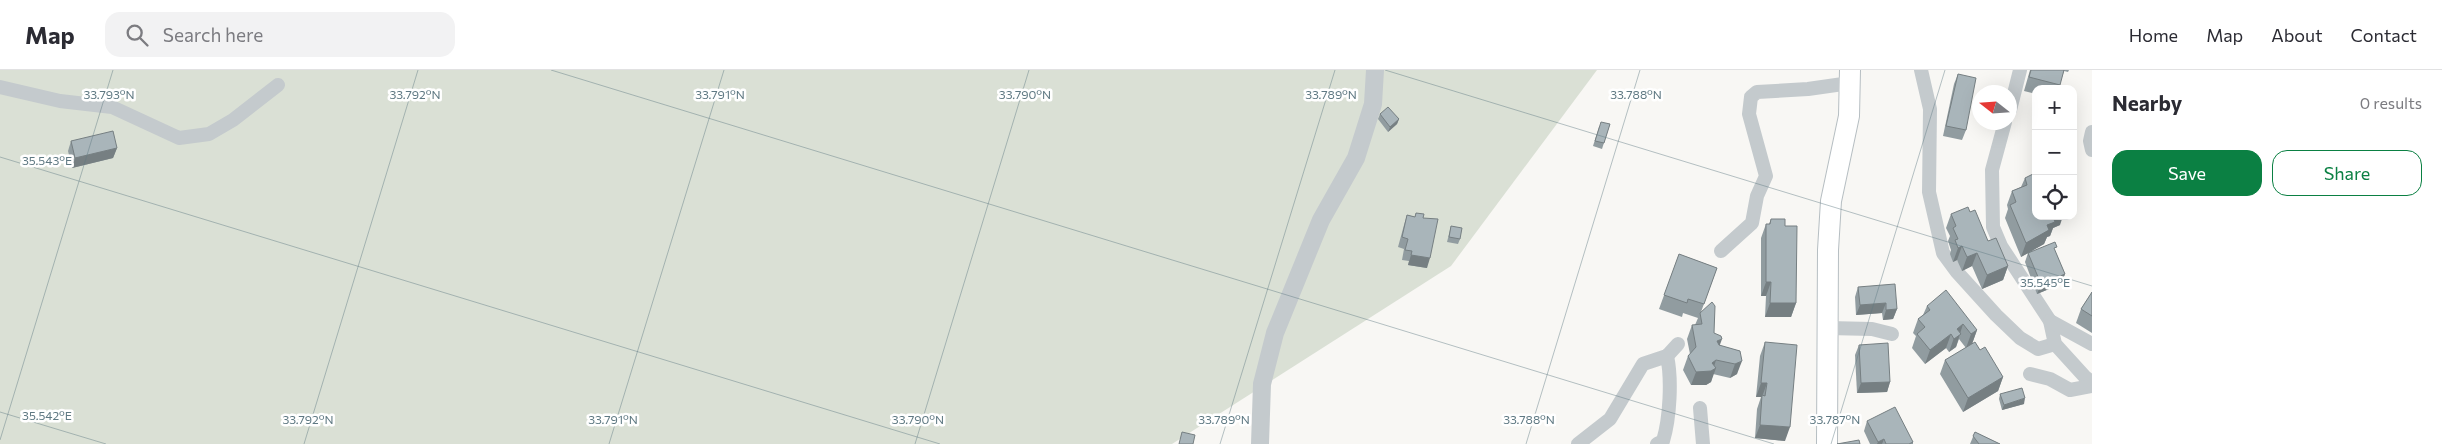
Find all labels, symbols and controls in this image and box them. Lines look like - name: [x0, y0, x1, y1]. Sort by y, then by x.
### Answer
- search box: [105, 12, 455, 57]
- text: Map: [25, 20, 75, 49]
- icon: search: [123, 21, 151, 49]
- text: Search here: [163, 23, 263, 46]
- text: Home: [2129, 24, 2178, 46]
- text: Map: [2206, 24, 2243, 46]
- text: About: [2271, 24, 2323, 46]
- text: Contact: [2351, 24, 2417, 46]
- north arrow: [1972, 85, 2017, 130]
- map controls: [2032, 85, 2077, 220]
- button: +: [2032, 85, 2077, 130]
- text: 33.793°N: [83, 87, 135, 101]
- text: 33.792°N: [389, 87, 441, 101]
- text: 33.791°N: [695, 87, 745, 101]
- text: 33.790°N: [999, 87, 1051, 101]
- text: 33.789°N: [1305, 87, 1357, 101]
- text: 33.788°N: [1610, 87, 1662, 101]
- text: Nearby: [2112, 90, 2182, 115]
- text: 0 results: [2360, 93, 2422, 112]
- button: −: [2032, 130, 2077, 175]
- button: Save: [2112, 150, 2262, 196]
- button: Share: [2272, 150, 2422, 196]
- text: 35.543°E: [22, 153, 72, 167]
- button: locate: [2032, 175, 2077, 220]
- text: 35.545°E: [2020, 275, 2070, 289]
- text: 35.542°E: [22, 408, 72, 422]
- text: 33.792°N: [282, 412, 334, 426]
- text: 33.791°N: [588, 412, 638, 426]
- text: 33.790°N: [892, 412, 944, 426]
- text: 33.789°N: [1198, 412, 1250, 426]
- text: 33.788°N: [1503, 412, 1555, 426]
- text: 33.787°N: [1810, 412, 1860, 426]

